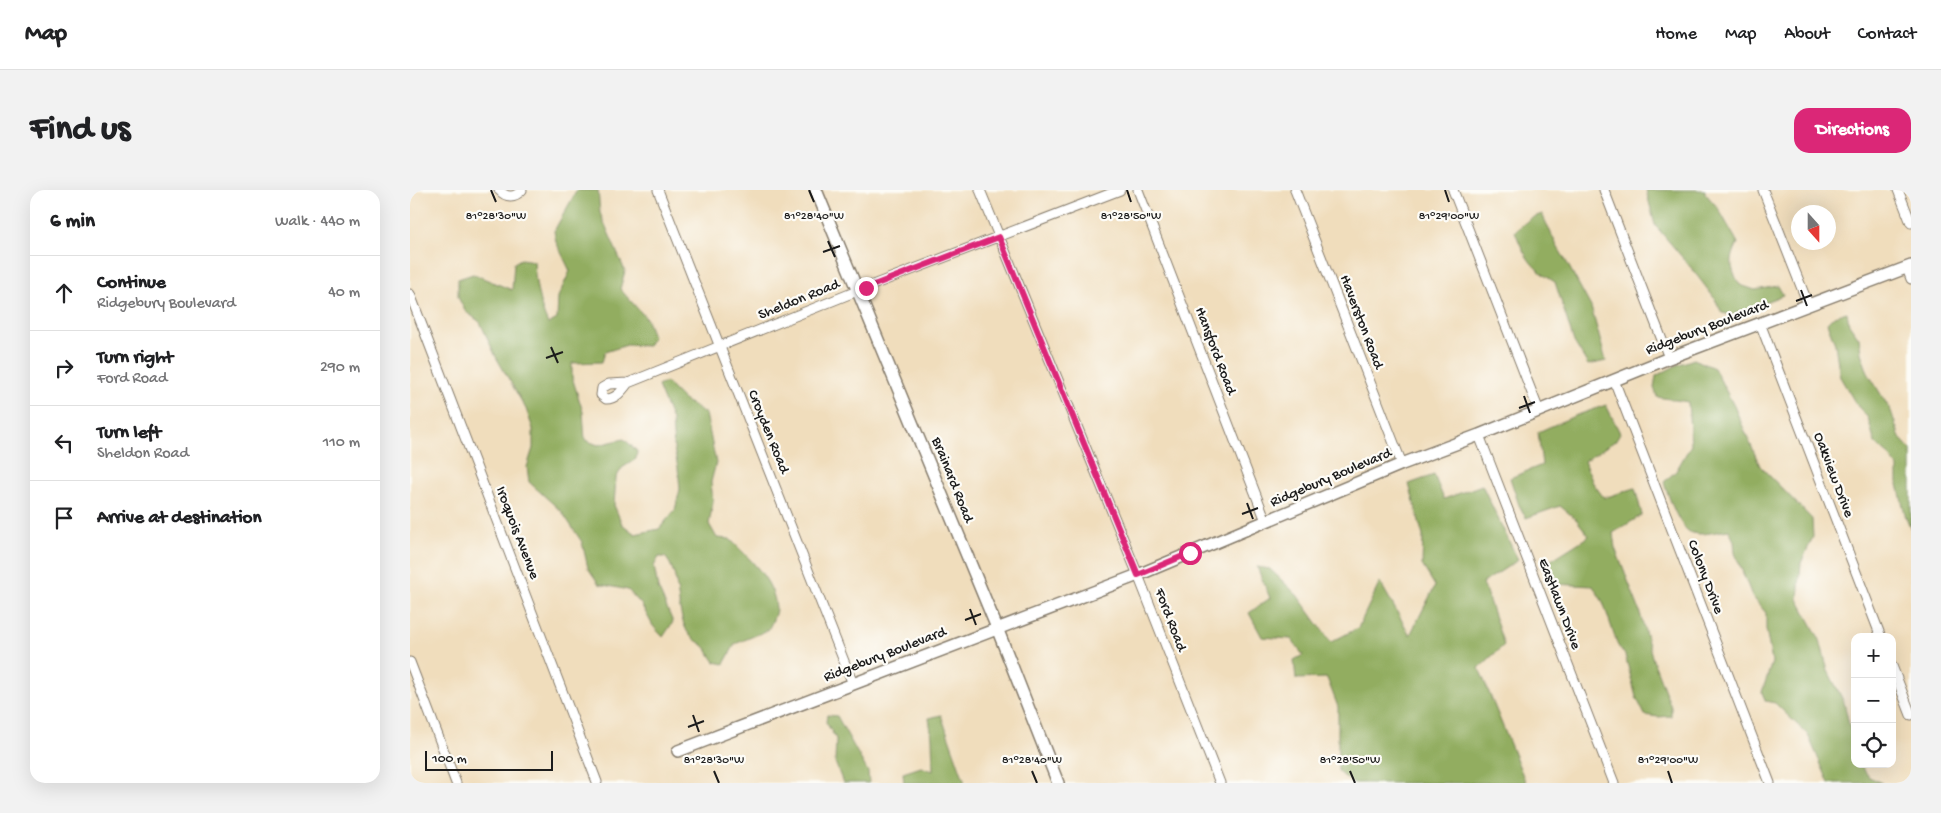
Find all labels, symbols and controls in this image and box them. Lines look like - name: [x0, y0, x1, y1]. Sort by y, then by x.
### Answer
- text: Map: [25, 20, 67, 49]
- text: Home: [1655, 24, 1697, 45]
- text: Map: [1725, 24, 1756, 45]
- text: About: [1784, 24, 1830, 45]
- text: Contact: [1858, 24, 1916, 45]
- button: Directions: [1794, 108, 1911, 153]
- text: Find us: [30, 110, 130, 151]
- north arrow: [1791, 205, 1836, 250]
- text: 6 min: [50, 210, 95, 235]
- text: 81°28'30"W: [466, 210, 526, 224]
- text: 81°28'40"W: [784, 210, 844, 224]
- text: 81°28'50"W: [1101, 210, 1161, 224]
- text: 81°29'00"W: [1419, 210, 1479, 224]
- text: Walk · 440 m: [275, 213, 360, 232]
- text: Continue: [97, 272, 166, 295]
- street label: Haverston Road: [1335, 272, 1388, 373]
- street label: Sheldon Road: [756, 275, 843, 324]
- route end: [855, 277, 878, 300]
- icon: ahead: [50, 279, 78, 307]
- text: 40 m: [328, 284, 360, 303]
- text: Ridgebury Boulevard: [97, 295, 236, 314]
- street label: Ridgebury Boulevard: [1643, 296, 1772, 360]
- street label: Hansford Road: [1190, 305, 1240, 398]
- text: Turn right: [97, 347, 173, 370]
- icon: right: [50, 354, 78, 382]
- text: 290 m: [320, 359, 360, 378]
- text: Ford Road: [97, 370, 167, 389]
- street label: Croyden Road: [743, 388, 793, 478]
- text: Turn left: [97, 422, 161, 445]
- icon: left: [50, 429, 78, 457]
- street label: Oakview Drive: [1809, 430, 1858, 520]
- text: 110 m: [323, 434, 360, 453]
- street label: Brainard Road: [926, 434, 978, 526]
- street label: Ridgebury Boulevard: [1268, 444, 1395, 512]
- text: Sheldon Road: [97, 445, 189, 464]
- street label: Iroquois Avenue: [491, 484, 543, 582]
- icon: arrive: [50, 504, 78, 532]
- text: Arrive at destination: [97, 507, 261, 530]
- street label: Colony Drive: [1683, 537, 1727, 617]
- route start: [1179, 542, 1202, 565]
- street label: Eastlawn Drive: [1533, 556, 1585, 652]
- street label: Ford Road: [1149, 585, 1191, 655]
- street label: Ridgebury Boulevard: [821, 623, 950, 687]
- map controls: [1851, 633, 1896, 768]
- button: +: [1851, 633, 1896, 678]
- button: −: [1851, 678, 1896, 723]
- button: locate: [1851, 723, 1896, 768]
- scale bar: [425, 748, 552, 771]
- text: 100 m: [432, 751, 467, 768]
- text: 81°28'30"W: [684, 754, 744, 768]
- text: 81°28'40"W: [1002, 754, 1062, 768]
- text: 81°28'50"W: [1320, 754, 1380, 768]
- text: 81°29'00"W: [1638, 754, 1698, 768]

